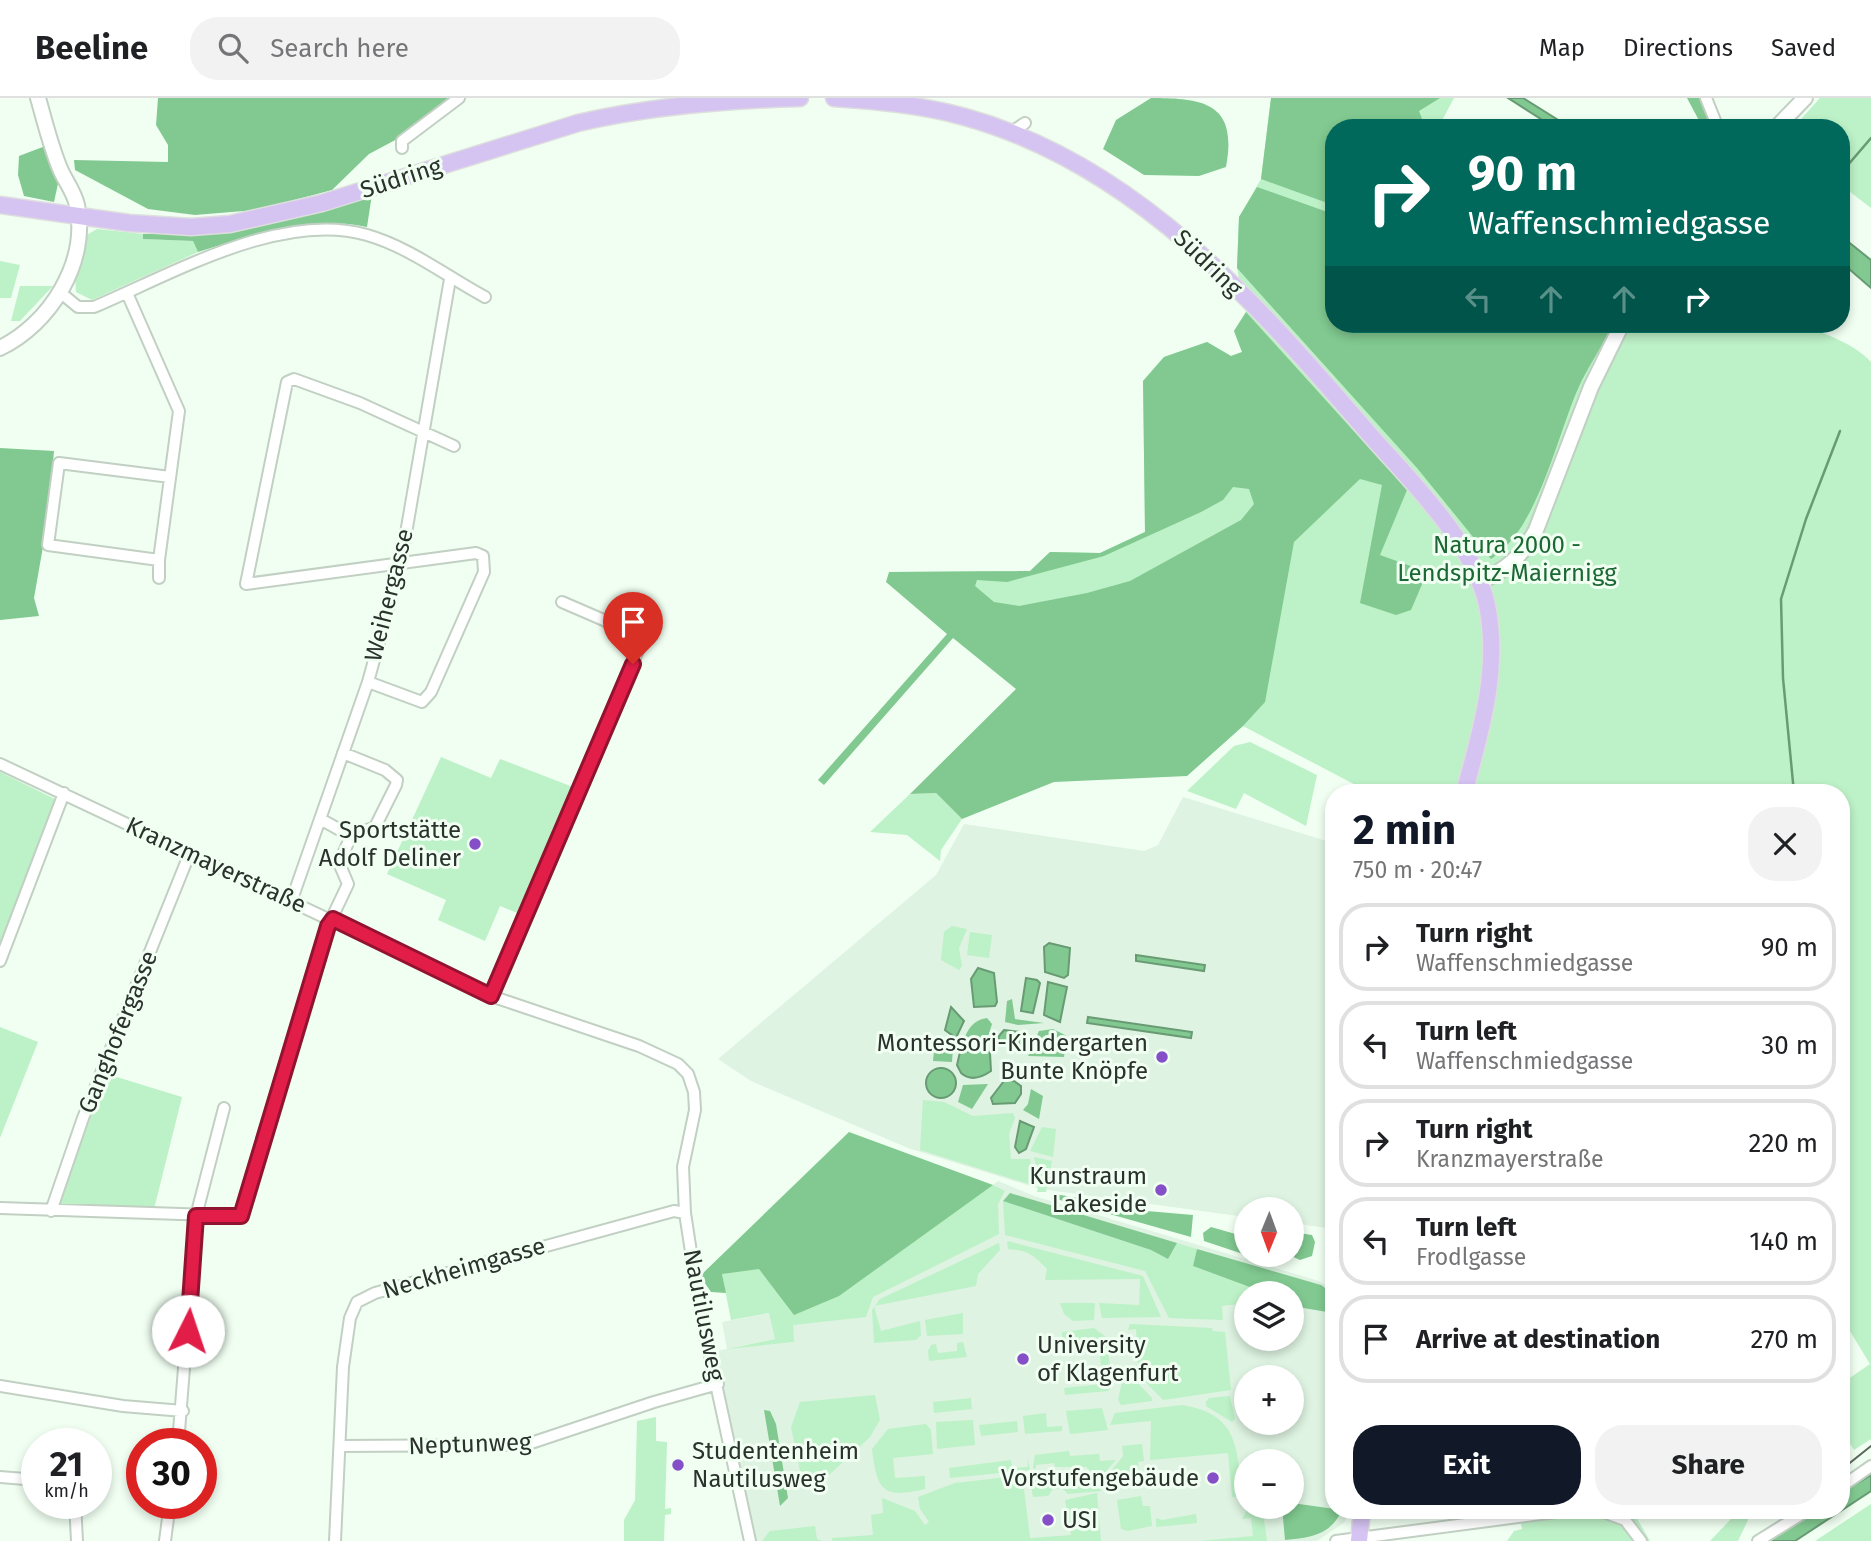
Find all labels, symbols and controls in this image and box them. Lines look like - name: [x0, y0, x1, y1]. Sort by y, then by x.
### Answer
- search box: [190, 17, 680, 80]
- text: Beeline: [35, 28, 148, 68]
- icon: search: [214, 29, 252, 67]
- text: Search here: [270, 33, 409, 64]
- text: Map: [1539, 34, 1585, 62]
- text: Directions: [1623, 34, 1733, 62]
- text: Saved: [1771, 34, 1836, 62]
- text: 90 m: [1468, 144, 1577, 203]
- icon: right: [1353, 147, 1444, 238]
- street label: Südring: [357, 152, 446, 204]
- text: Waffenschmiedgasse: [1468, 204, 1770, 242]
- street label: Südring: [1168, 224, 1248, 303]
- icon: left: [1459, 280, 1497, 318]
- icon: ahead: [1532, 280, 1570, 318]
- icon: ahead: [1605, 280, 1643, 318]
- icon: right: [1678, 280, 1716, 318]
- street label: Weihergasse: [359, 526, 419, 664]
- park label: Natura 2000 - Lendspitz-Maiernigg: [1397, 531, 1617, 587]
- pin: [603, 592, 663, 664]
- icon: arrive: [614, 603, 652, 641]
- text: 2 min: [1353, 805, 1456, 855]
- button: close: [1748, 807, 1822, 881]
- street label: Kranzmayerstraße: [121, 811, 311, 919]
- place label: Sportstätte Adolf Deliner: [319, 816, 462, 872]
- marker: Sportstätte Adolf Deliner: [467, 836, 483, 852]
- text: 750 m · 20:47: [1353, 856, 1482, 884]
- text: Turn right: [1416, 918, 1533, 949]
- icon: right: [1357, 928, 1395, 966]
- text: 90 m: [1761, 932, 1818, 963]
- street label: Ganghofergasse: [73, 947, 163, 1117]
- text: Waffenschmiedgasse: [1416, 949, 1633, 977]
- text: Turn left: [1416, 1016, 1517, 1047]
- icon: left: [1357, 1026, 1395, 1064]
- place label: Montessori-Kindergarten Bunte Knöpfe: [877, 1029, 1148, 1085]
- text: 30 m: [1761, 1030, 1818, 1061]
- text: Waffenschmiedgasse: [1416, 1047, 1633, 1075]
- marker: Montessori-Kindergarten Bunte Knöpfe: [1154, 1049, 1170, 1065]
- text: Turn right: [1416, 1114, 1533, 1145]
- icon: right: [1357, 1124, 1395, 1162]
- text: 220 m: [1749, 1128, 1818, 1159]
- text: Kranzmayerstraße: [1416, 1145, 1604, 1173]
- place label: Kunstraum Lakeside: [1029, 1162, 1147, 1218]
- marker: Kunstraum Lakeside: [1153, 1182, 1169, 1198]
- north arrow: [1234, 1197, 1304, 1267]
- map controls: [1234, 1197, 1304, 1519]
- text: Turn left: [1416, 1212, 1517, 1243]
- icon: left: [1357, 1222, 1395, 1260]
- text: 140 m: [1749, 1226, 1818, 1257]
- street label: Neckheimgasse: [379, 1231, 549, 1305]
- text: Frodlgasse: [1416, 1243, 1526, 1271]
- street label: Nautilusweg: [678, 1247, 731, 1384]
- button: layers: [1234, 1281, 1304, 1351]
- position arrow: [151, 1294, 225, 1368]
- icon: arrive: [1357, 1320, 1395, 1358]
- text: Arrive at destination: [1416, 1324, 1660, 1355]
- text: 270 m: [1750, 1324, 1818, 1355]
- place label: University of Klagenfurt: [1037, 1331, 1179, 1387]
- marker: University of Klagenfurt: [1015, 1351, 1031, 1367]
- button: +: [1234, 1365, 1304, 1435]
- button: Exit: [1353, 1425, 1581, 1505]
- button: Share: [1595, 1425, 1822, 1505]
- speed limit sign: 30: [126, 1428, 217, 1519]
- street label: Neptunweg: [408, 1428, 533, 1460]
- place label: Studentenheim Nautilusweg: [692, 1437, 859, 1493]
- text: 21: [50, 1443, 83, 1485]
- button: −: [1234, 1449, 1304, 1519]
- marker: Studentenheim Nautilusweg: [670, 1457, 686, 1473]
- place label: Vorstufengebäude: [1001, 1464, 1199, 1492]
- marker: Vorstufengebäude: [1205, 1470, 1221, 1486]
- text: km/h: [44, 1480, 89, 1502]
- place label: USI: [1062, 1506, 1098, 1534]
- marker: USI: [1040, 1512, 1056, 1528]

